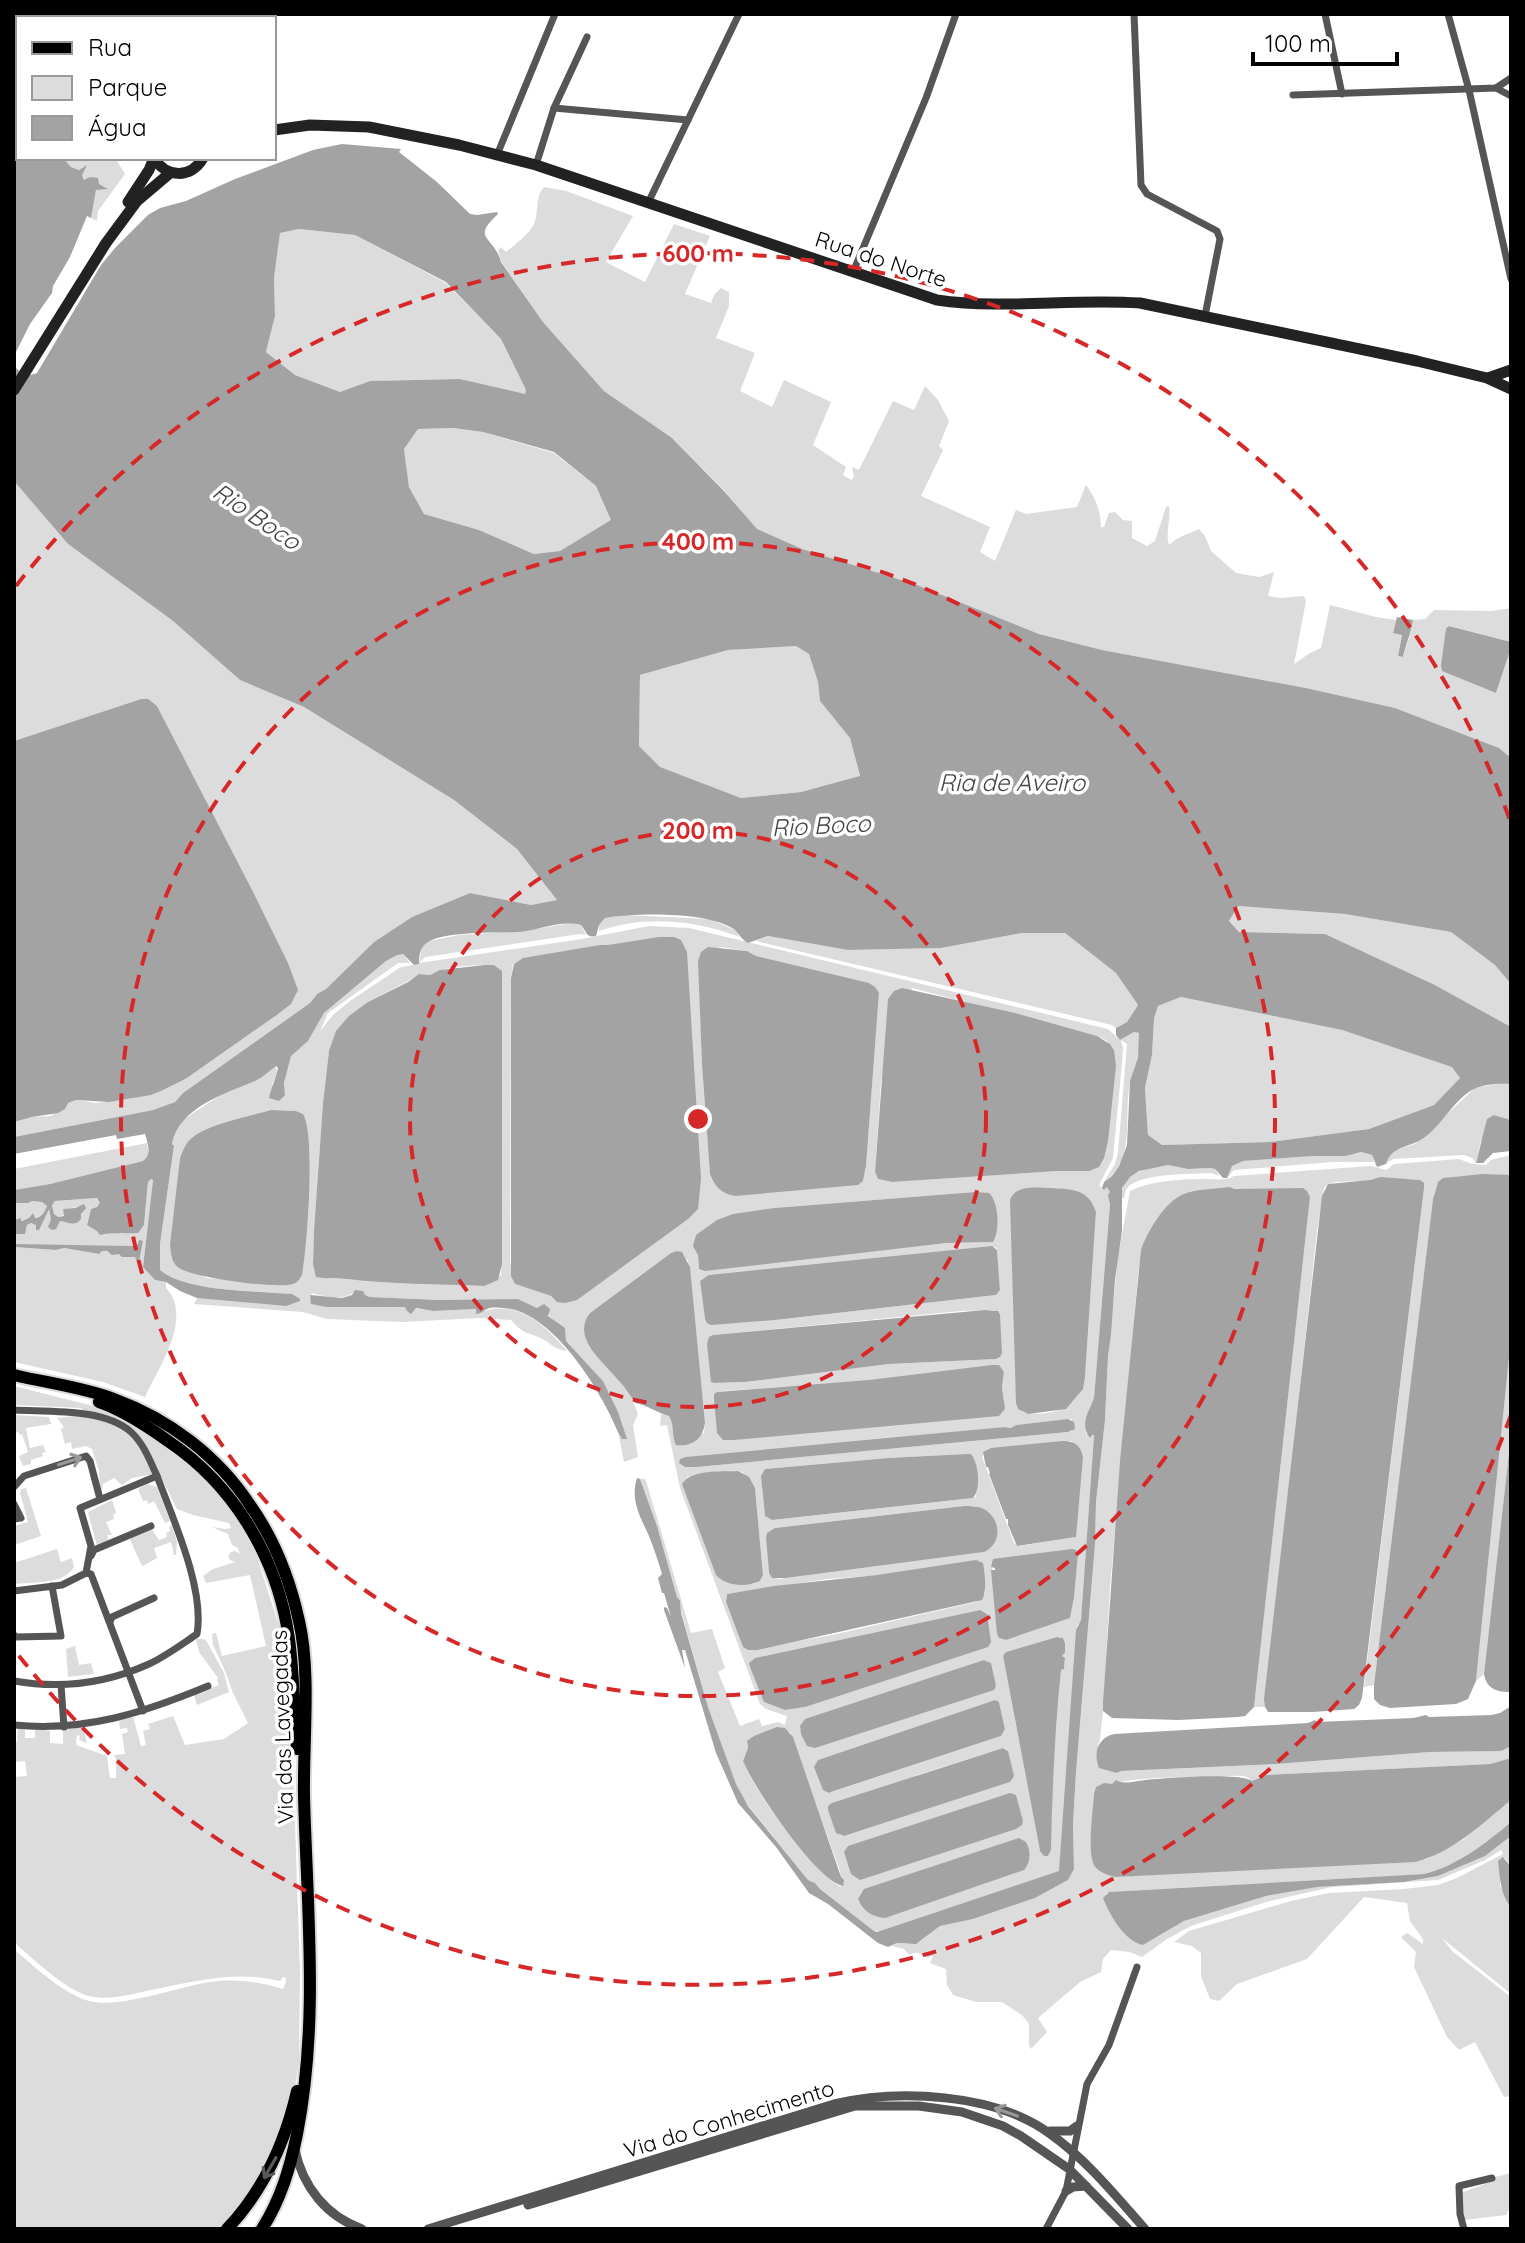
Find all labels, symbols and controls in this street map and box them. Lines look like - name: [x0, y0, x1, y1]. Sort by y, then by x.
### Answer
- legend: [16, 16, 276, 160]
- scale bar: [1253, 16, 1397, 66]
- text: 100 m: [1265, 28, 1331, 58]
- text: Rua: [88, 32, 132, 62]
- text: Parque: [88, 72, 167, 102]
- text: Água: [88, 112, 147, 142]
- street label: Rua do Norte: [812, 225, 950, 293]
- text: 600 m: [662, 238, 734, 268]
- water label: Rio Boco: [207, 476, 308, 557]
- text: 400 m: [662, 526, 734, 556]
- water label: Ria de Aveiro: [939, 767, 1087, 797]
- water label: Rio Boco: [771, 807, 873, 843]
- text: 200 m: [662, 815, 734, 845]
- centre of rings: [684, 1105, 712, 1133]
- one-way arrow: [56, 1453, 82, 1468]
- street label: Via das Lavegadas: [265, 1629, 299, 1825]
- street label: Via do Conhecimento: [620, 2074, 838, 2164]
- one-way arrow: [994, 2103, 1019, 2118]
- one-way arrow: [262, 2156, 278, 2179]

